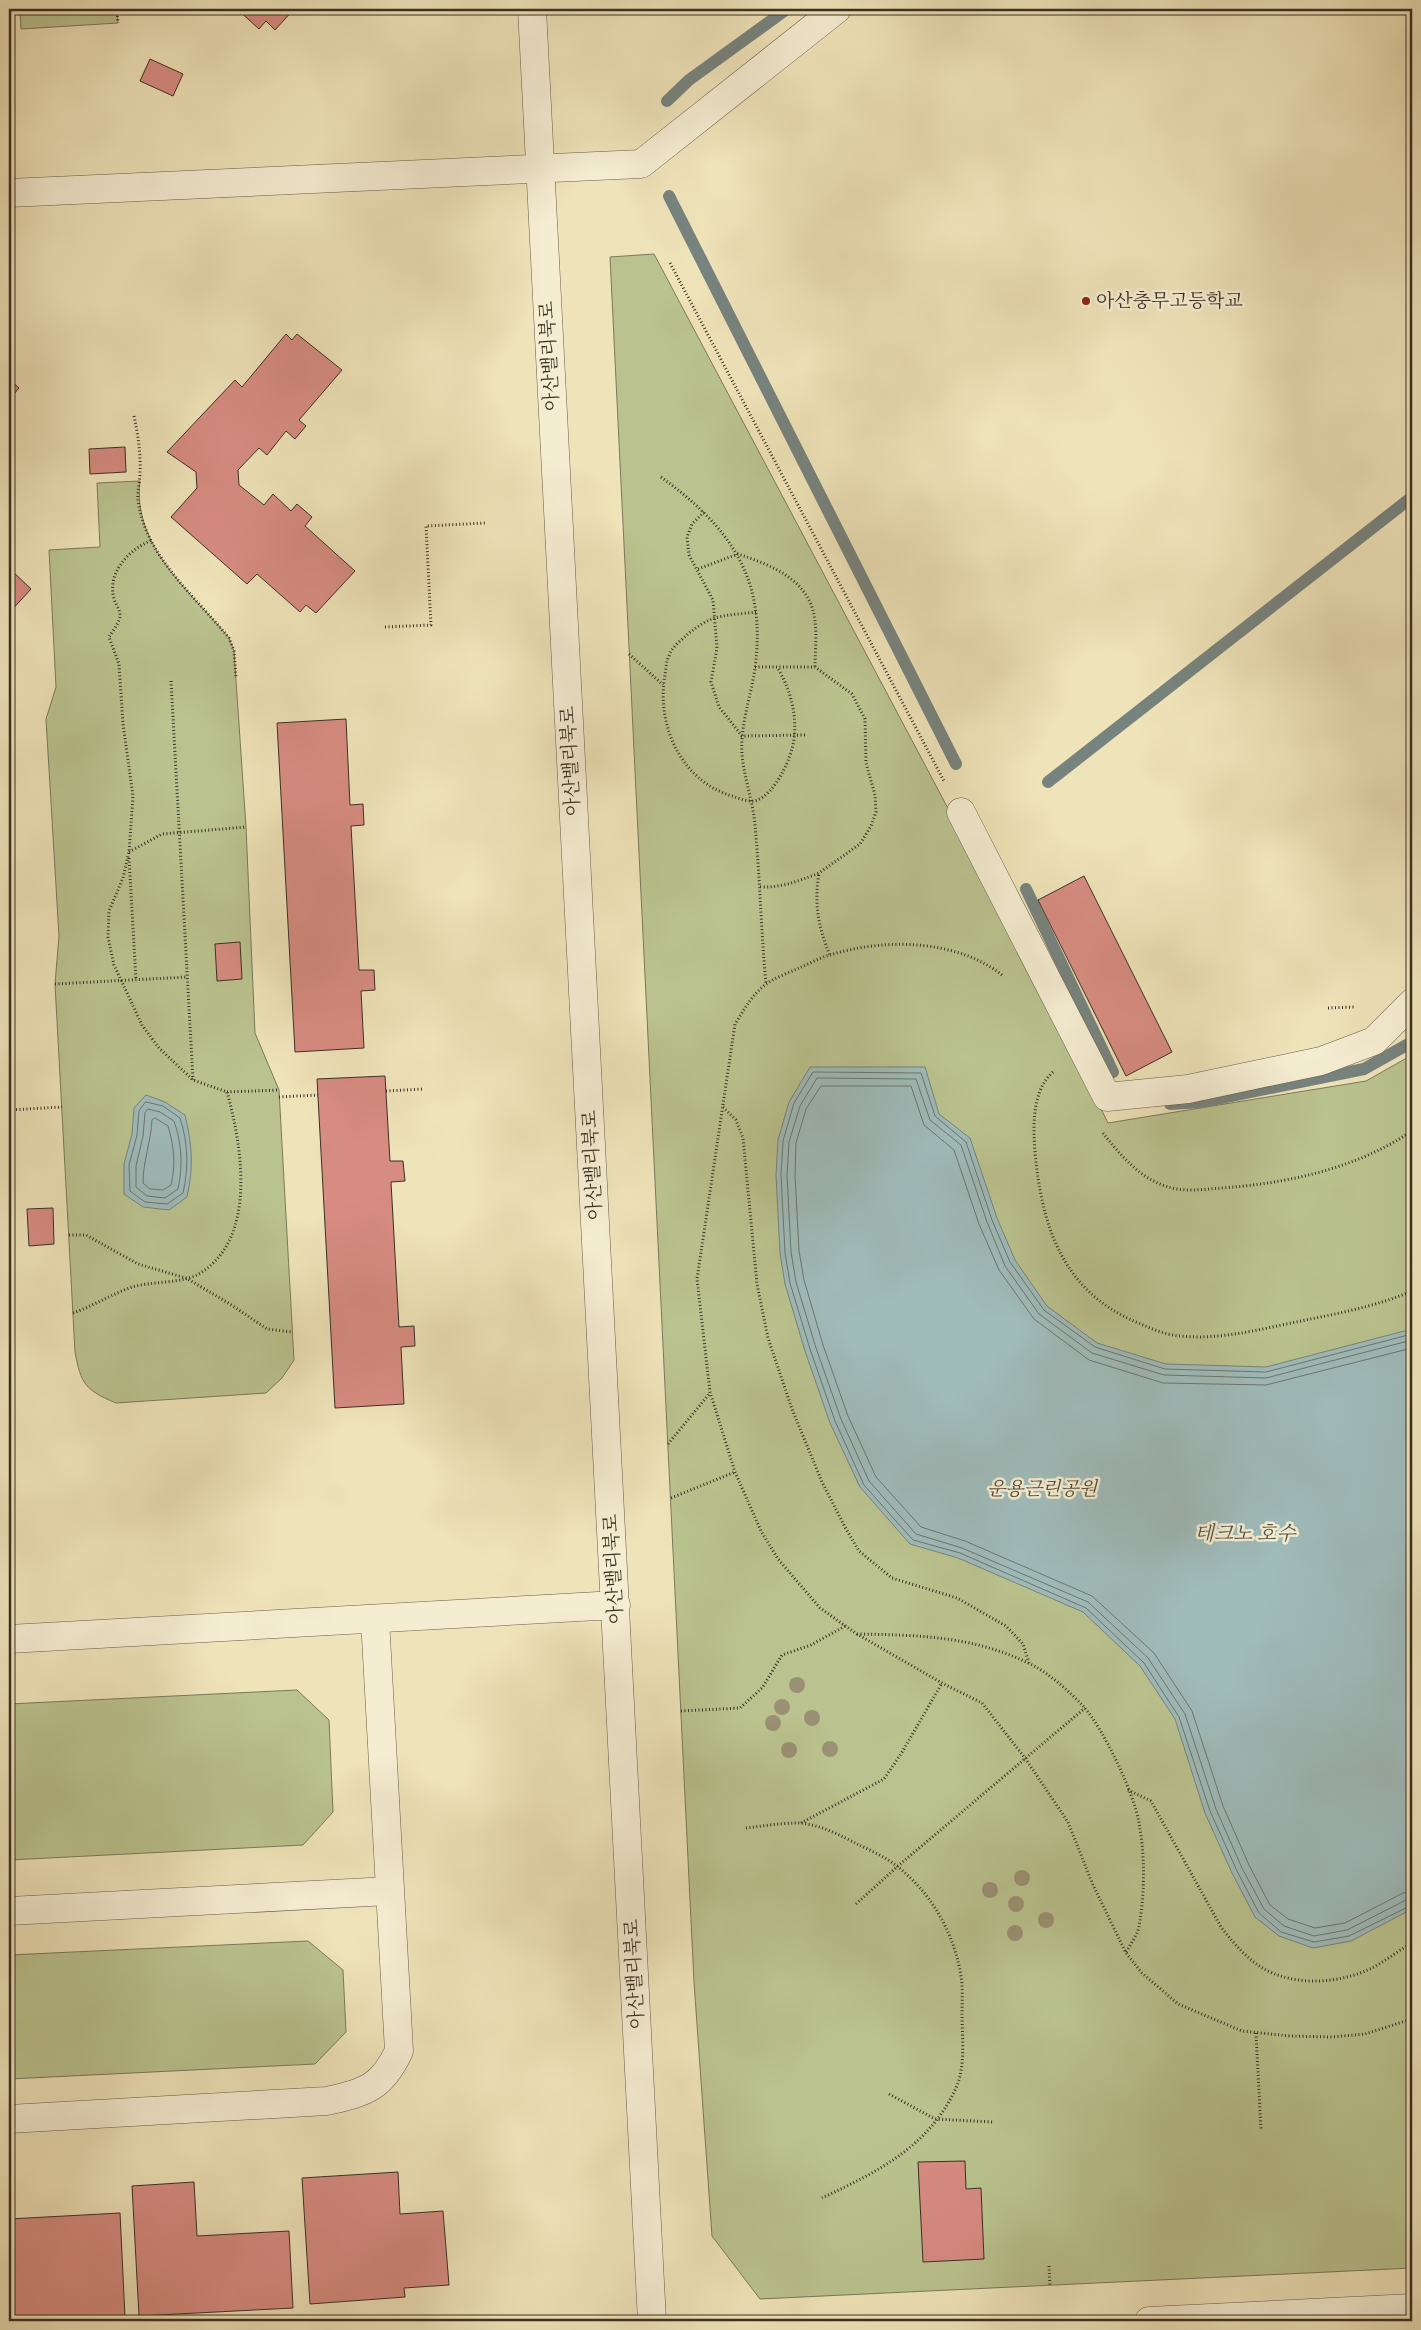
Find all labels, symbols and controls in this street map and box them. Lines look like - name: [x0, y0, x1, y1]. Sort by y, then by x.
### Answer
- place label: 아산충무고등학교: [1096, 290, 1243, 313]
- marker: 아산충무고등학교: [1080, 295, 1092, 307]
- street label: 아산밸리북로: [536, 300, 564, 412]
- street label: 아산밸리북로: [557, 705, 585, 817]
- street label: 아산밸리북로: [579, 1109, 607, 1221]
- park label: 운용근린공원: [987, 1478, 1099, 1501]
- street label: 아산밸리북로: [600, 1513, 628, 1625]
- water label: 테크노 호수: [1194, 1522, 1297, 1547]
- street label: 아산밸리북로: [621, 1918, 649, 2030]

